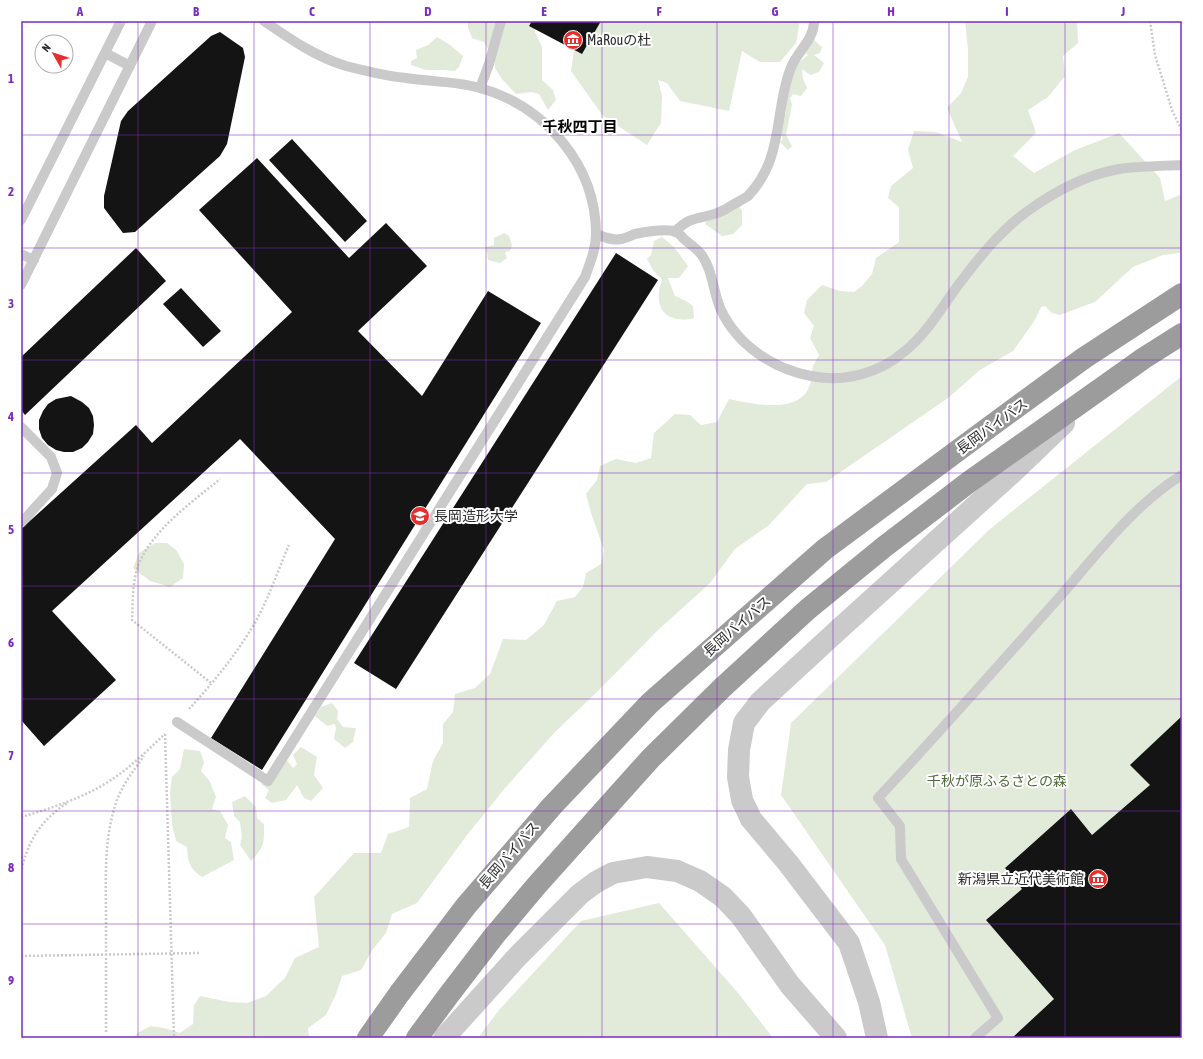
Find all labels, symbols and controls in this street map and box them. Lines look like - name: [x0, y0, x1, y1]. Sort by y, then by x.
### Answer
- text: A: [76, 4, 84, 19]
- text: B: [193, 4, 200, 19]
- text: C: [309, 4, 315, 19]
- text: D: [424, 4, 432, 19]
- text: E: [541, 4, 547, 19]
- text: F: [656, 4, 662, 19]
- text: G: [772, 4, 779, 19]
- text: H: [887, 4, 895, 19]
- text: I: [1005, 4, 1009, 19]
- text: J: [1120, 4, 1125, 19]
- museum icon: MaRouの杜: [562, 29, 584, 51]
- place label: MaRouの杜: [587, 32, 651, 48]
- north arrow: [34, 34, 74, 74]
- text: N: [40, 41, 53, 54]
- text: 1: [8, 71, 14, 86]
- district label: 千秋四丁目: [542, 118, 618, 135]
- text: 2: [8, 184, 14, 199]
- text: 3: [8, 296, 14, 311]
- street label: 長岡バイパス: [953, 395, 1031, 457]
- text: 4: [7, 409, 14, 424]
- school or university icon: 長岡造形大学: [409, 505, 431, 527]
- place label: 長岡造形大学: [434, 508, 518, 524]
- text: 5: [8, 522, 14, 537]
- street label: 長岡バイパス: [700, 592, 774, 660]
- text: 6: [8, 635, 14, 650]
- text: 7: [8, 748, 14, 763]
- park label: 千秋が原ふるさとの森: [927, 773, 1067, 789]
- street label: 長岡バイパス: [475, 818, 543, 892]
- text: 8: [8, 860, 14, 875]
- museum icon: 新潟県立近代美術館: [1087, 868, 1109, 890]
- place label: 新潟県立近代美術館: [958, 871, 1084, 887]
- text: 9: [8, 973, 14, 988]

